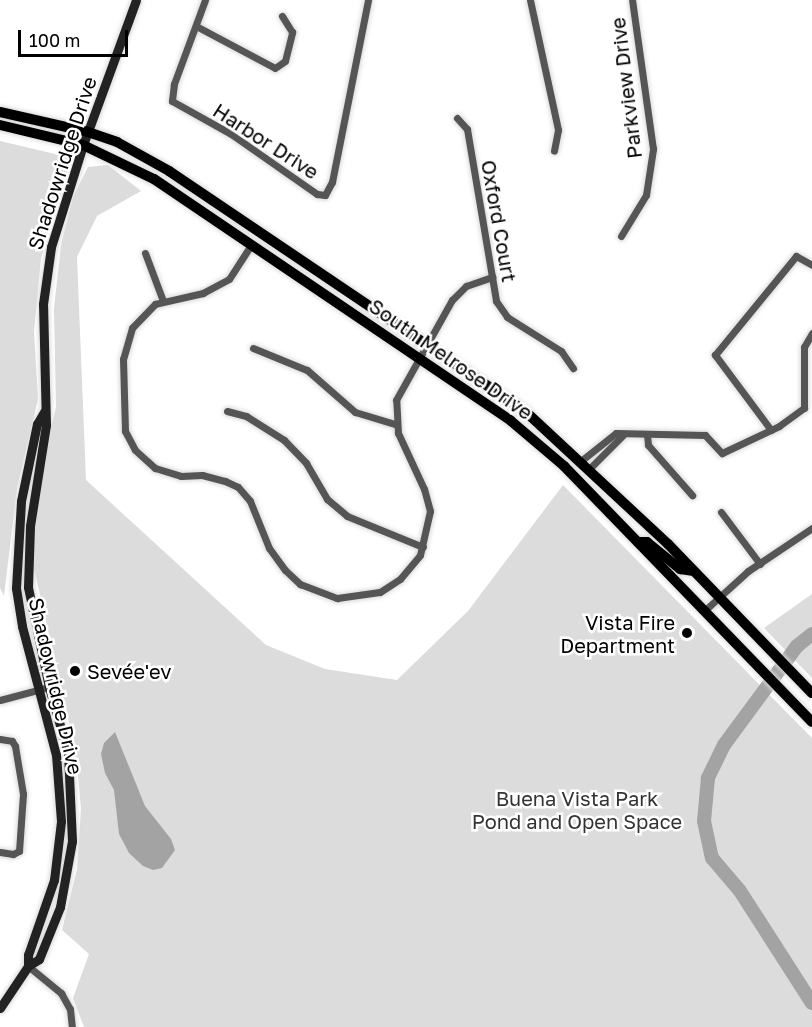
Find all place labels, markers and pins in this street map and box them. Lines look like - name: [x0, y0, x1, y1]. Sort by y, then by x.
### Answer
- place label: Vista Fire Department: [560, 610, 675, 657]
- marker: Vista Fire Department: [680, 626, 694, 640]
- place label: Sevée'ev: [87, 659, 171, 683]
- marker: Sevée'ev: [68, 664, 82, 678]

